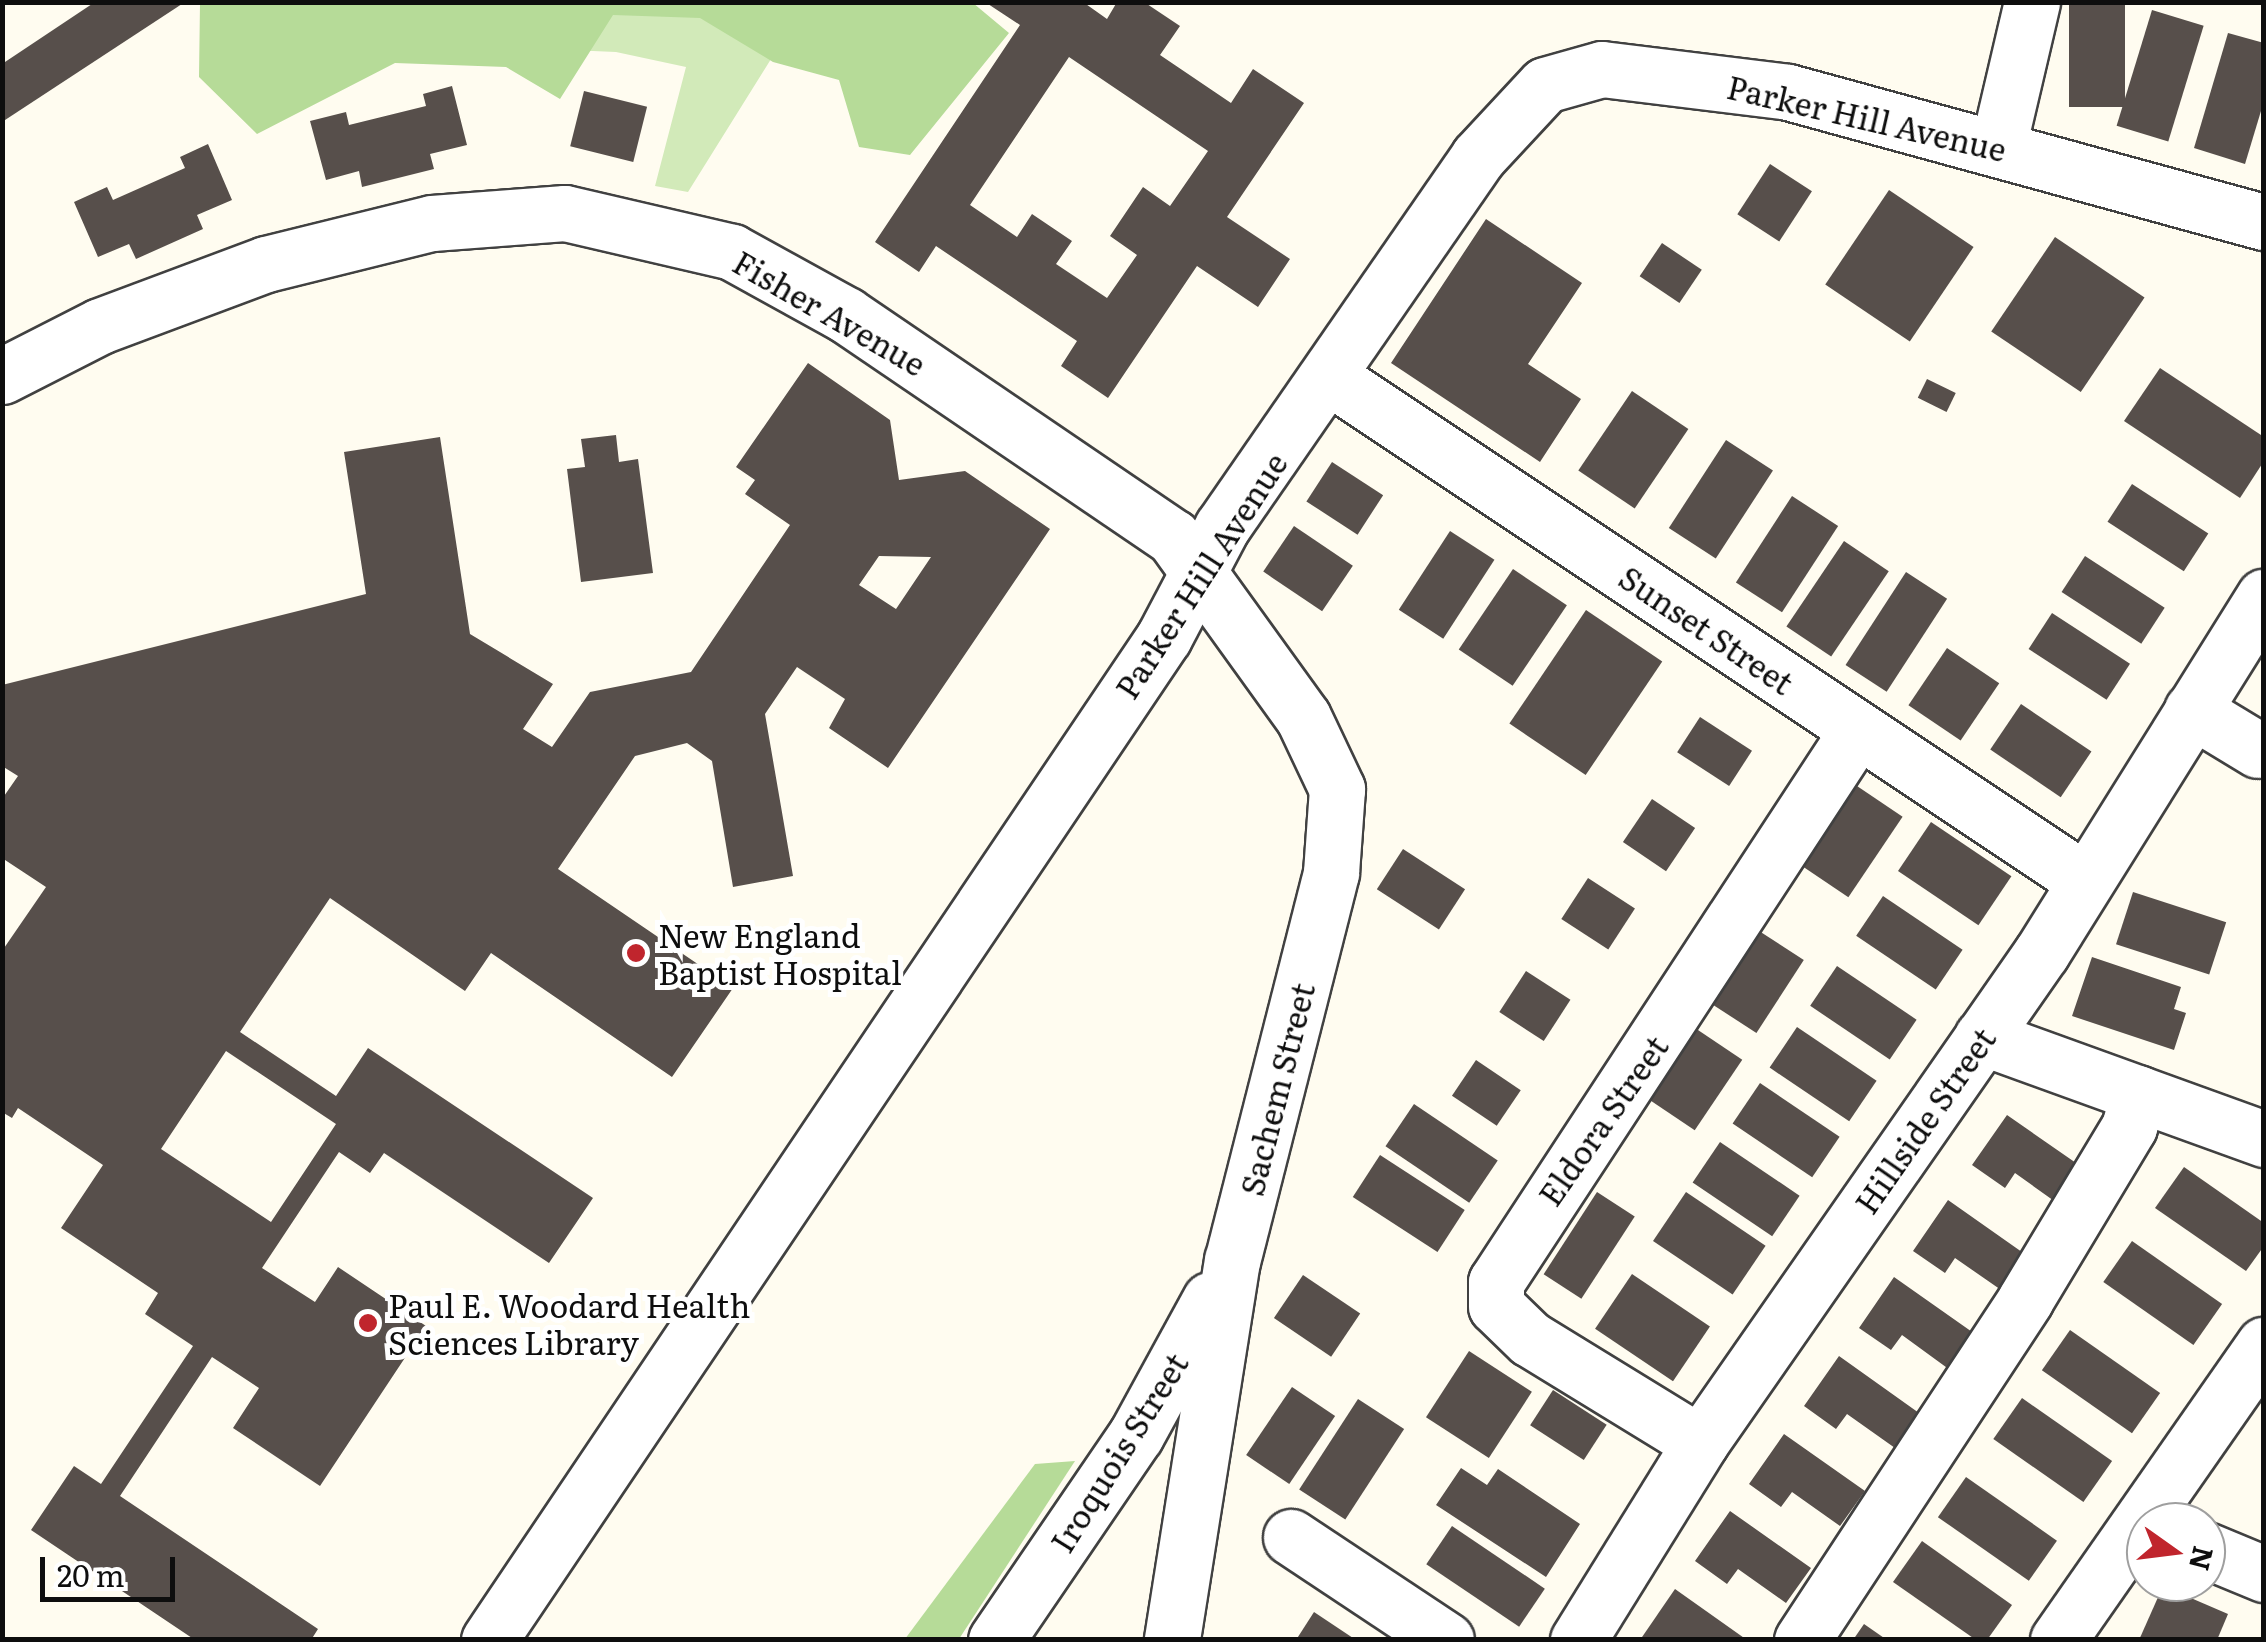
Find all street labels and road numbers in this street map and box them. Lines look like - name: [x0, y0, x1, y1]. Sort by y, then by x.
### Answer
- street label: Parker Hill Avenue: [1724, 66, 2010, 168]
- street label: Fisher Avenue: [727, 241, 933, 383]
- street label: Parker Hill Avenue: [1106, 445, 1294, 705]
- street label: Sunset Street: [1613, 557, 1801, 701]
- street label: Sachem Street: [1231, 979, 1321, 1199]
- street label: Hillside Street: [1846, 1020, 2002, 1220]
- street label: Eldora Street: [1529, 1028, 1675, 1212]
- street label: Iroquois Street: [1041, 1345, 1195, 1559]

